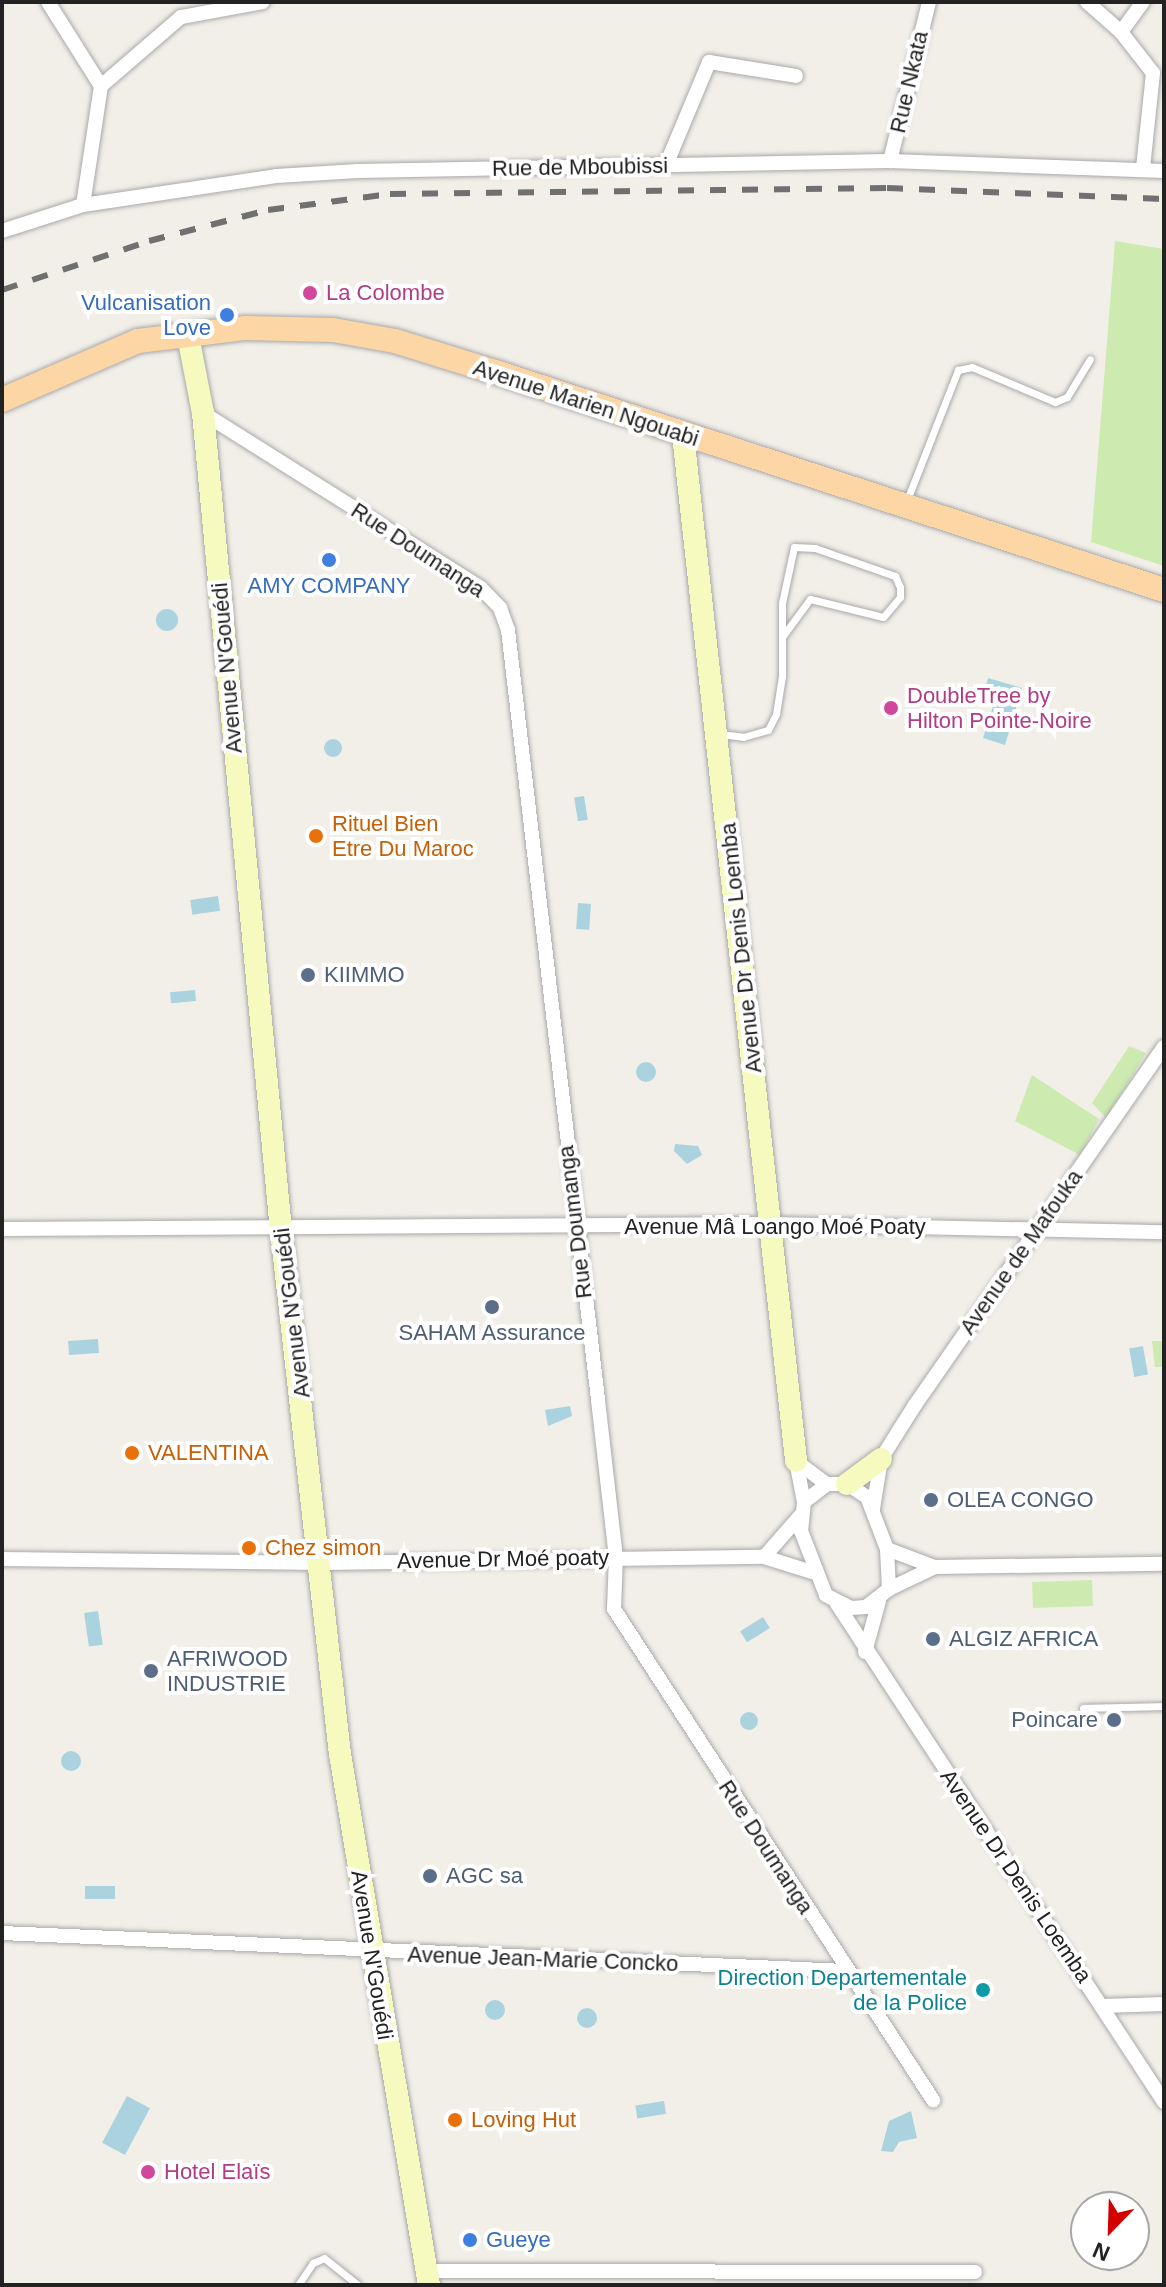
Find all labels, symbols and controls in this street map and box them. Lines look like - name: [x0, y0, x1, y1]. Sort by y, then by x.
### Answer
- street label: Rue Nkata: [884, 28, 934, 136]
- street label: Rue de Mboubissi: [492, 152, 668, 182]
- place label: La Colombe: [326, 280, 445, 306]
- marker: La Colombe: [301, 284, 319, 302]
- place label: Vulcanisation Love: [81, 289, 211, 340]
- marker: Vulcanisation Love: [218, 306, 236, 324]
- street label: Avenue Marien Ngouabi: [470, 354, 702, 452]
- street label: Rue Doumanga: [346, 497, 490, 603]
- marker: AMY COMPANY: [320, 551, 338, 569]
- place label: AMY COMPANY: [247, 573, 411, 599]
- street label: Avenue N'Gouédi: [206, 581, 248, 755]
- place label: DoubleTree by Hilton Pointe-Noire: [907, 682, 1092, 734]
- marker: DoubleTree by Hilton Pointe-Noire: [882, 699, 900, 717]
- place label: Rituel Bien Etre Du Maroc: [332, 810, 474, 862]
- street label: Avenue Dr Denis Loemba: [715, 822, 767, 1074]
- marker: Rituel Bien Etre Du Maroc: [307, 827, 325, 845]
- place label: KIIMMO: [324, 962, 405, 988]
- marker: KIIMMO: [299, 966, 317, 984]
- street label: Rue Doumanga: [553, 1144, 597, 1300]
- street label: Avenue de Mafouka: [954, 1164, 1088, 1340]
- street label: Avenue Mâ Loango Moé Poaty: [624, 1214, 926, 1240]
- street label: Avenue N'Gouédi: [268, 1226, 316, 1400]
- marker: SAHAM Assurance: [483, 1298, 501, 1316]
- place label: SAHAM Assurance: [398, 1320, 586, 1346]
- place label: VALENTINA: [148, 1440, 269, 1466]
- marker: VALENTINA: [123, 1444, 141, 1462]
- place label: OLEA CONGO: [947, 1487, 1095, 1513]
- marker: OLEA CONGO: [922, 1491, 940, 1509]
- place label: Chez simon: [265, 1535, 381, 1561]
- marker: Chez simon: [240, 1539, 258, 1557]
- street label: Avenue Dr Moé poaty: [397, 1544, 609, 1574]
- place label: ALGIZ AFRICA: [949, 1626, 1099, 1652]
- marker: ALGIZ AFRICA: [924, 1630, 942, 1648]
- place label: AFRIWOOD INDUSTRIE: [167, 1645, 288, 1696]
- marker: AFRIWOOD INDUSTRIE: [142, 1662, 160, 1680]
- place label: Poincare: [1011, 1707, 1098, 1733]
- marker: Poincare: [1105, 1711, 1123, 1729]
- street label: Avenue Dr Denis Loemba: [935, 1764, 1097, 1988]
- street label: Rue Doumanga: [713, 1775, 819, 1919]
- place label: AGC sa: [446, 1863, 523, 1889]
- marker: AGC sa: [421, 1867, 439, 1885]
- street label: Avenue N'Gouédi: [346, 1868, 398, 2042]
- street label: Avenue Jean-Marie Concko: [407, 1941, 679, 1977]
- place label: Direction Departementale de la Police: [718, 1964, 967, 2016]
- marker: Direction Departementale de la Police: [974, 1981, 992, 1999]
- place label: Loving Hut: [471, 2107, 576, 2133]
- marker: Loving Hut: [446, 2111, 464, 2129]
- place label: Hotel Elaïs: [164, 2159, 270, 2185]
- marker: Hotel Elaïs: [139, 2163, 157, 2181]
- north arrow: [1070, 2191, 1150, 2271]
- place label: Gueye: [486, 2227, 551, 2253]
- marker: Gueye: [461, 2231, 479, 2249]
- text: N: [1089, 2237, 1113, 2266]

